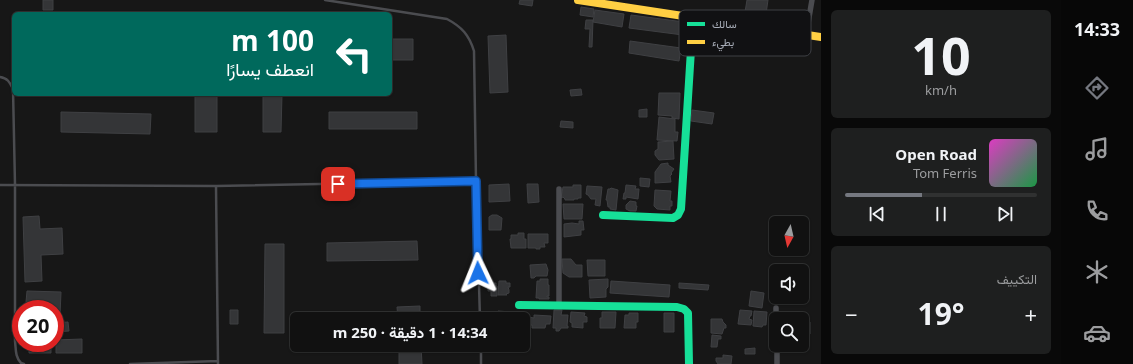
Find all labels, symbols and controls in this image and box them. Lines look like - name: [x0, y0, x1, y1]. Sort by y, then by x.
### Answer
- legend: [679, 10, 811, 56]
- text: سالك: [712, 16, 737, 31]
- text: 14:33: [1074, 17, 1120, 41]
- text: 10: [911, 19, 971, 90]
- text: 100 m: [231, 21, 314, 59]
- icon: left: [328, 28, 380, 80]
- text: بطيء: [712, 34, 734, 52]
- text: انعطف يسارًا: [226, 57, 314, 81]
- icon: directions: [1083, 74, 1111, 102]
- text: km/h: [925, 81, 957, 99]
- icon: music: [1083, 135, 1111, 163]
- text: Open Road: [895, 144, 977, 164]
- text: Tom Ferris: [913, 164, 977, 182]
- pin: [321, 167, 355, 201]
- icon: arrive: [327, 173, 349, 195]
- icon: phone: [1083, 197, 1111, 225]
- icon: previous: [866, 203, 888, 225]
- icon: pause: [930, 203, 952, 225]
- icon: next: [994, 203, 1016, 225]
- north arrow: [769, 216, 809, 256]
- map controls: [769, 216, 809, 352]
- position arrow: [457, 252, 499, 294]
- icon: climate: [1083, 258, 1111, 286]
- button: sound: [769, 264, 809, 304]
- text: التكييف: [997, 270, 1037, 288]
- text: 19°: [917, 293, 965, 334]
- text: −: [845, 299, 858, 329]
- text: +: [1024, 299, 1037, 329]
- speed limit sign: 20: [12, 300, 64, 352]
- button: search: [769, 312, 809, 352]
- icon: car: [1083, 319, 1111, 347]
- text: 14:34 · 1 دقيقة · 250 m: [333, 322, 487, 342]

